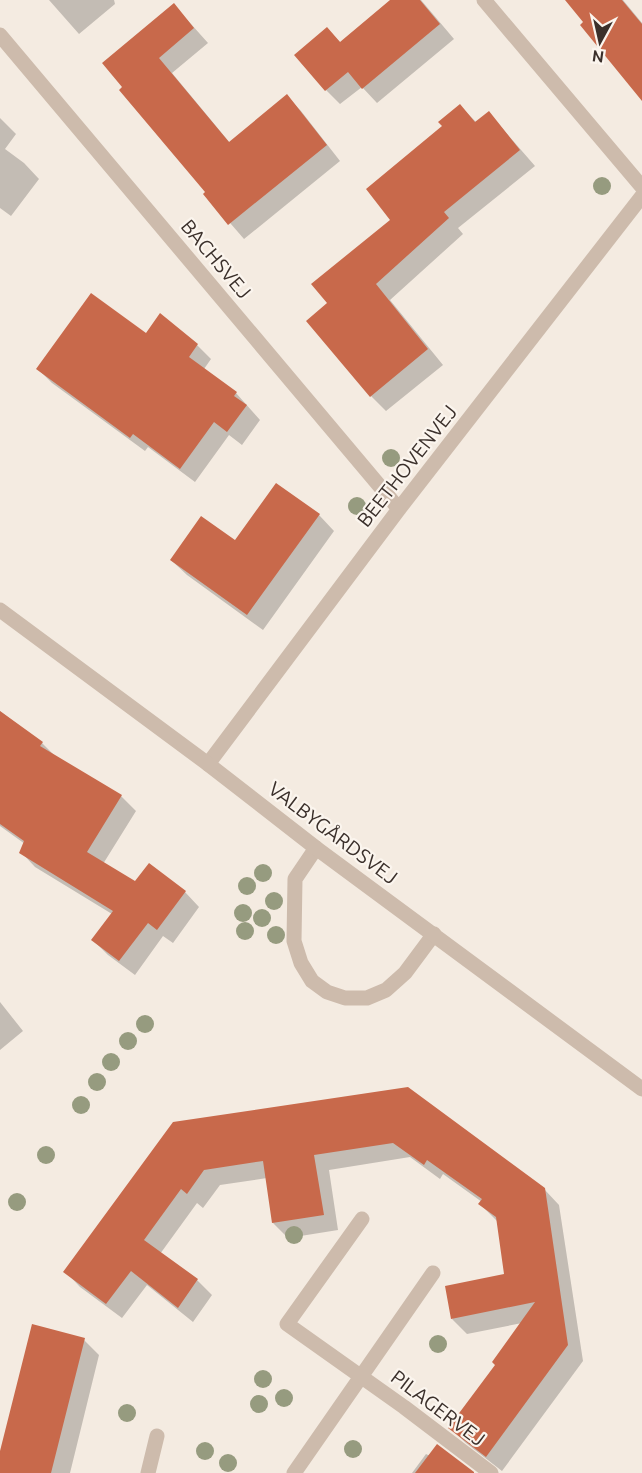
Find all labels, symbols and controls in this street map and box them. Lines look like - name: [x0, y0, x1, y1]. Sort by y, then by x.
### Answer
- north arrow: [570, 12, 630, 72]
- text: N: [591, 47, 605, 67]
- street label: BACHSVEJ: [177, 214, 256, 303]
- street label: BEETHOVENVEJ: [352, 400, 461, 531]
- street label: VALBYGÅRDSVEJ: [264, 777, 402, 889]
- street label: PILAGERVEJ: [387, 1365, 490, 1450]

